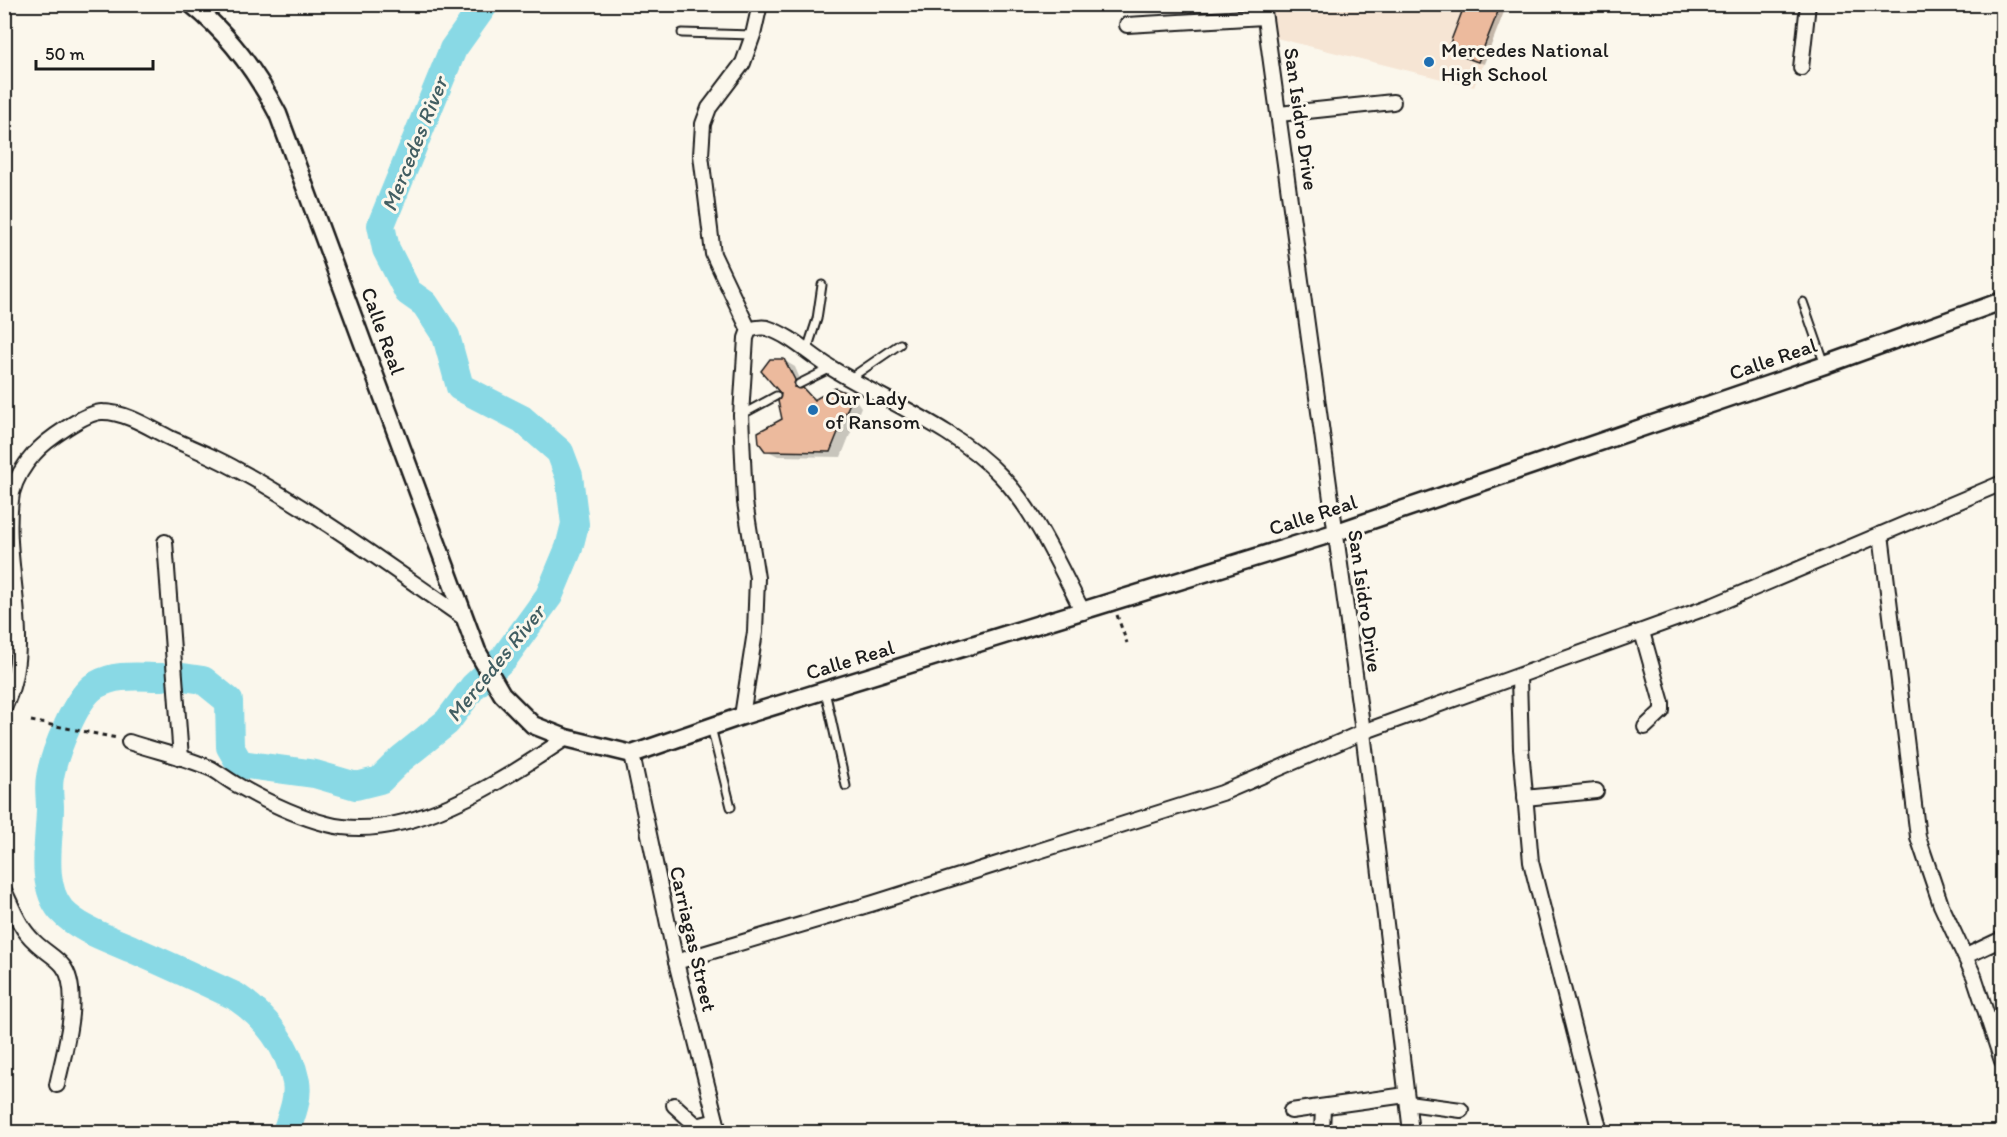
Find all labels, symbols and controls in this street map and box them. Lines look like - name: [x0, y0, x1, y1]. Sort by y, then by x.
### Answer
- scale bar: [36, 33, 153, 71]
- place label: Mercedes National High School: [1441, 37, 1609, 86]
- text: 50 m: [45, 43, 85, 65]
- street label: San Isidro Drive: [1279, 46, 1324, 192]
- marker: Mercedes National High School: [1422, 55, 1436, 69]
- water label: Mercedes River: [375, 71, 455, 215]
- street label: Calle Real: [356, 284, 411, 378]
- street label: Calle Real: [1726, 332, 1820, 385]
- place label: Our Lady of Ransom: [825, 385, 921, 434]
- marker: Our Lady of Ransom: [806, 403, 820, 417]
- street label: Calle Real: [1266, 489, 1360, 540]
- street label: San Isidro Drive: [1343, 528, 1388, 674]
- water label: Mercedes River: [440, 598, 552, 727]
- street label: Calle Real: [803, 634, 897, 685]
- street label: Carriagas Street: [665, 864, 722, 1014]

